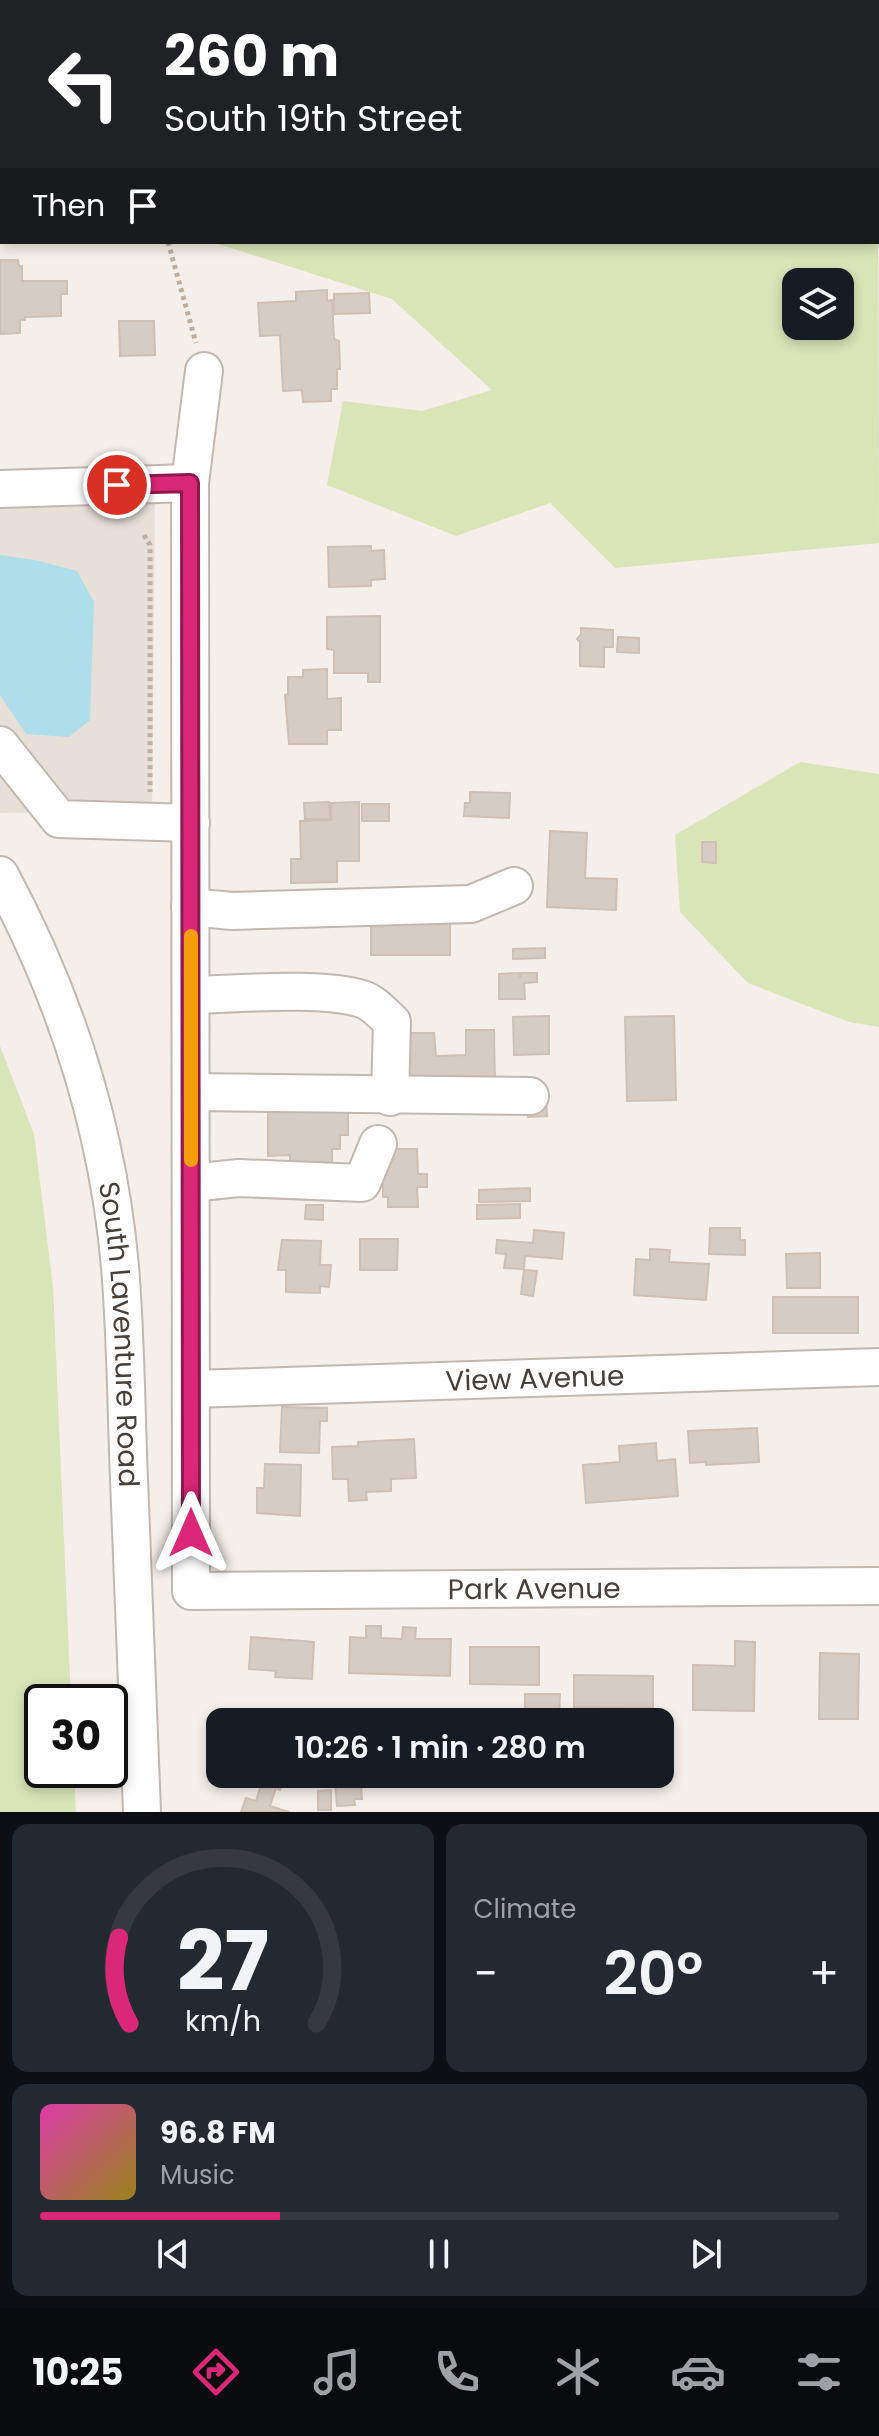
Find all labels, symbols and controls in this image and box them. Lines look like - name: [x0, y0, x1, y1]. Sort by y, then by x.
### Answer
- text: 260 m: [164, 17, 339, 96]
- icon: left: [32, 32, 136, 136]
- text: South 19th Street: [164, 93, 462, 144]
- text: Then: [32, 184, 105, 227]
- icon: arrive: [121, 184, 165, 228]
- map controls: [782, 268, 854, 340]
- button: layers: [782, 268, 854, 340]
- pin: [83, 451, 151, 519]
- icon: arrive: [95, 463, 139, 507]
- street label: South Laventure Road: [89, 1179, 148, 1488]
- street label: View Avenue: [445, 1356, 625, 1401]
- position arrow: [149, 1491, 233, 1575]
- street label: Park Avenue: [448, 1569, 621, 1609]
- speed limit sign: 30: [24, 1684, 128, 1788]
- text: 10:26 · 1 min · 280 m: [294, 1726, 586, 1769]
- text: Climate: [474, 1891, 576, 1927]
- text: 27: [177, 1903, 269, 2019]
- text: 20°: [603, 1932, 703, 2016]
- text: −: [474, 1943, 498, 2004]
- text: +: [809, 1943, 839, 2004]
- text: km/h: [185, 2001, 261, 2041]
- text: 96.8 FM: [160, 2111, 276, 2154]
- text: Music: [160, 2157, 235, 2193]
- icon: previous: [151, 2232, 195, 2276]
- icon: pause: [417, 2232, 461, 2276]
- icon: next: [684, 2232, 728, 2276]
- icon: directions: [188, 2344, 244, 2400]
- icon: music: [309, 2344, 365, 2400]
- icon: phone: [429, 2344, 485, 2400]
- icon: climate: [550, 2344, 606, 2400]
- icon: car: [670, 2344, 726, 2400]
- icon: filters: [791, 2344, 847, 2400]
- text: 10:25: [32, 2347, 123, 2398]

